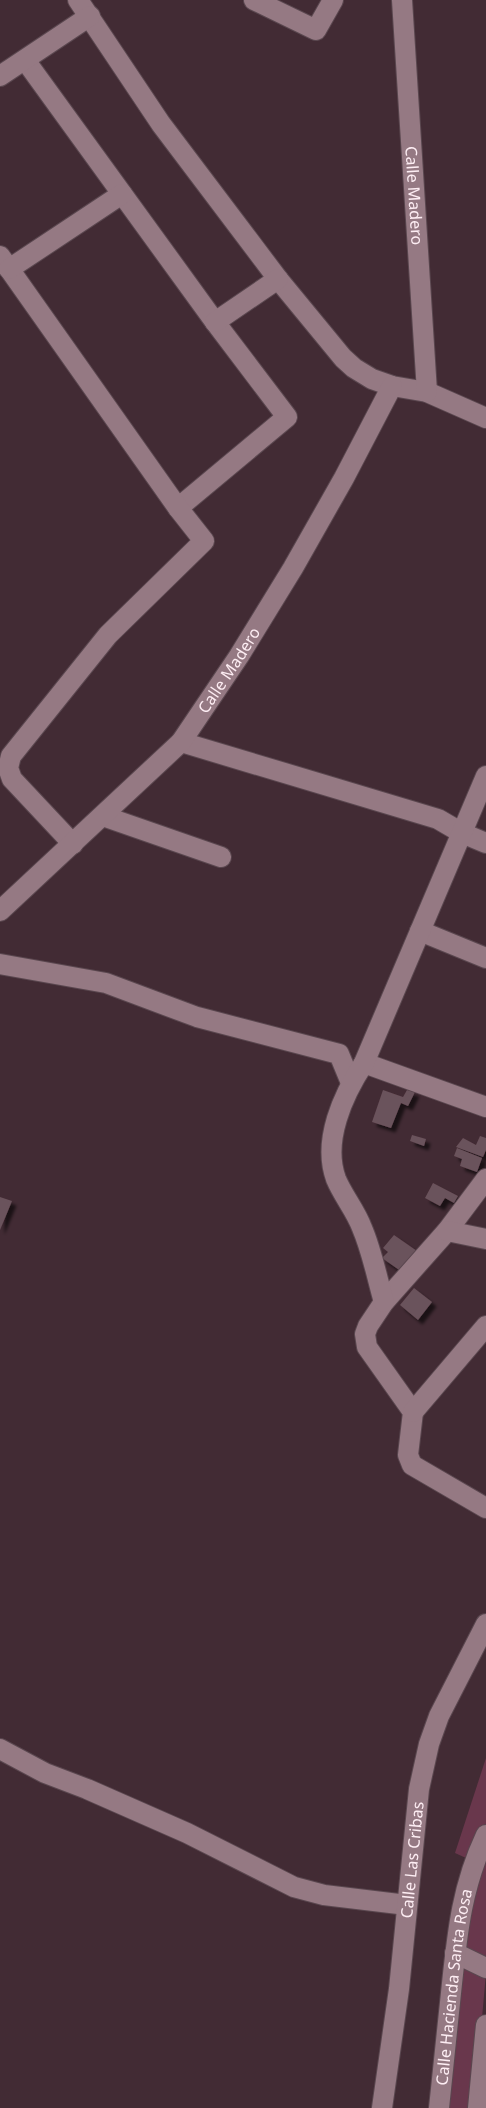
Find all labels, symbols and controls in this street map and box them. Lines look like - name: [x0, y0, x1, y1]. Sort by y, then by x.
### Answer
- street label: Calle Madero: [400, 146, 429, 246]
- street label: Calle Madero: [193, 623, 265, 718]
- street label: Calle Las Cribas: [395, 1800, 429, 1919]
- street label: Calle Hacienda Santa Rosa: [430, 1886, 477, 2086]

